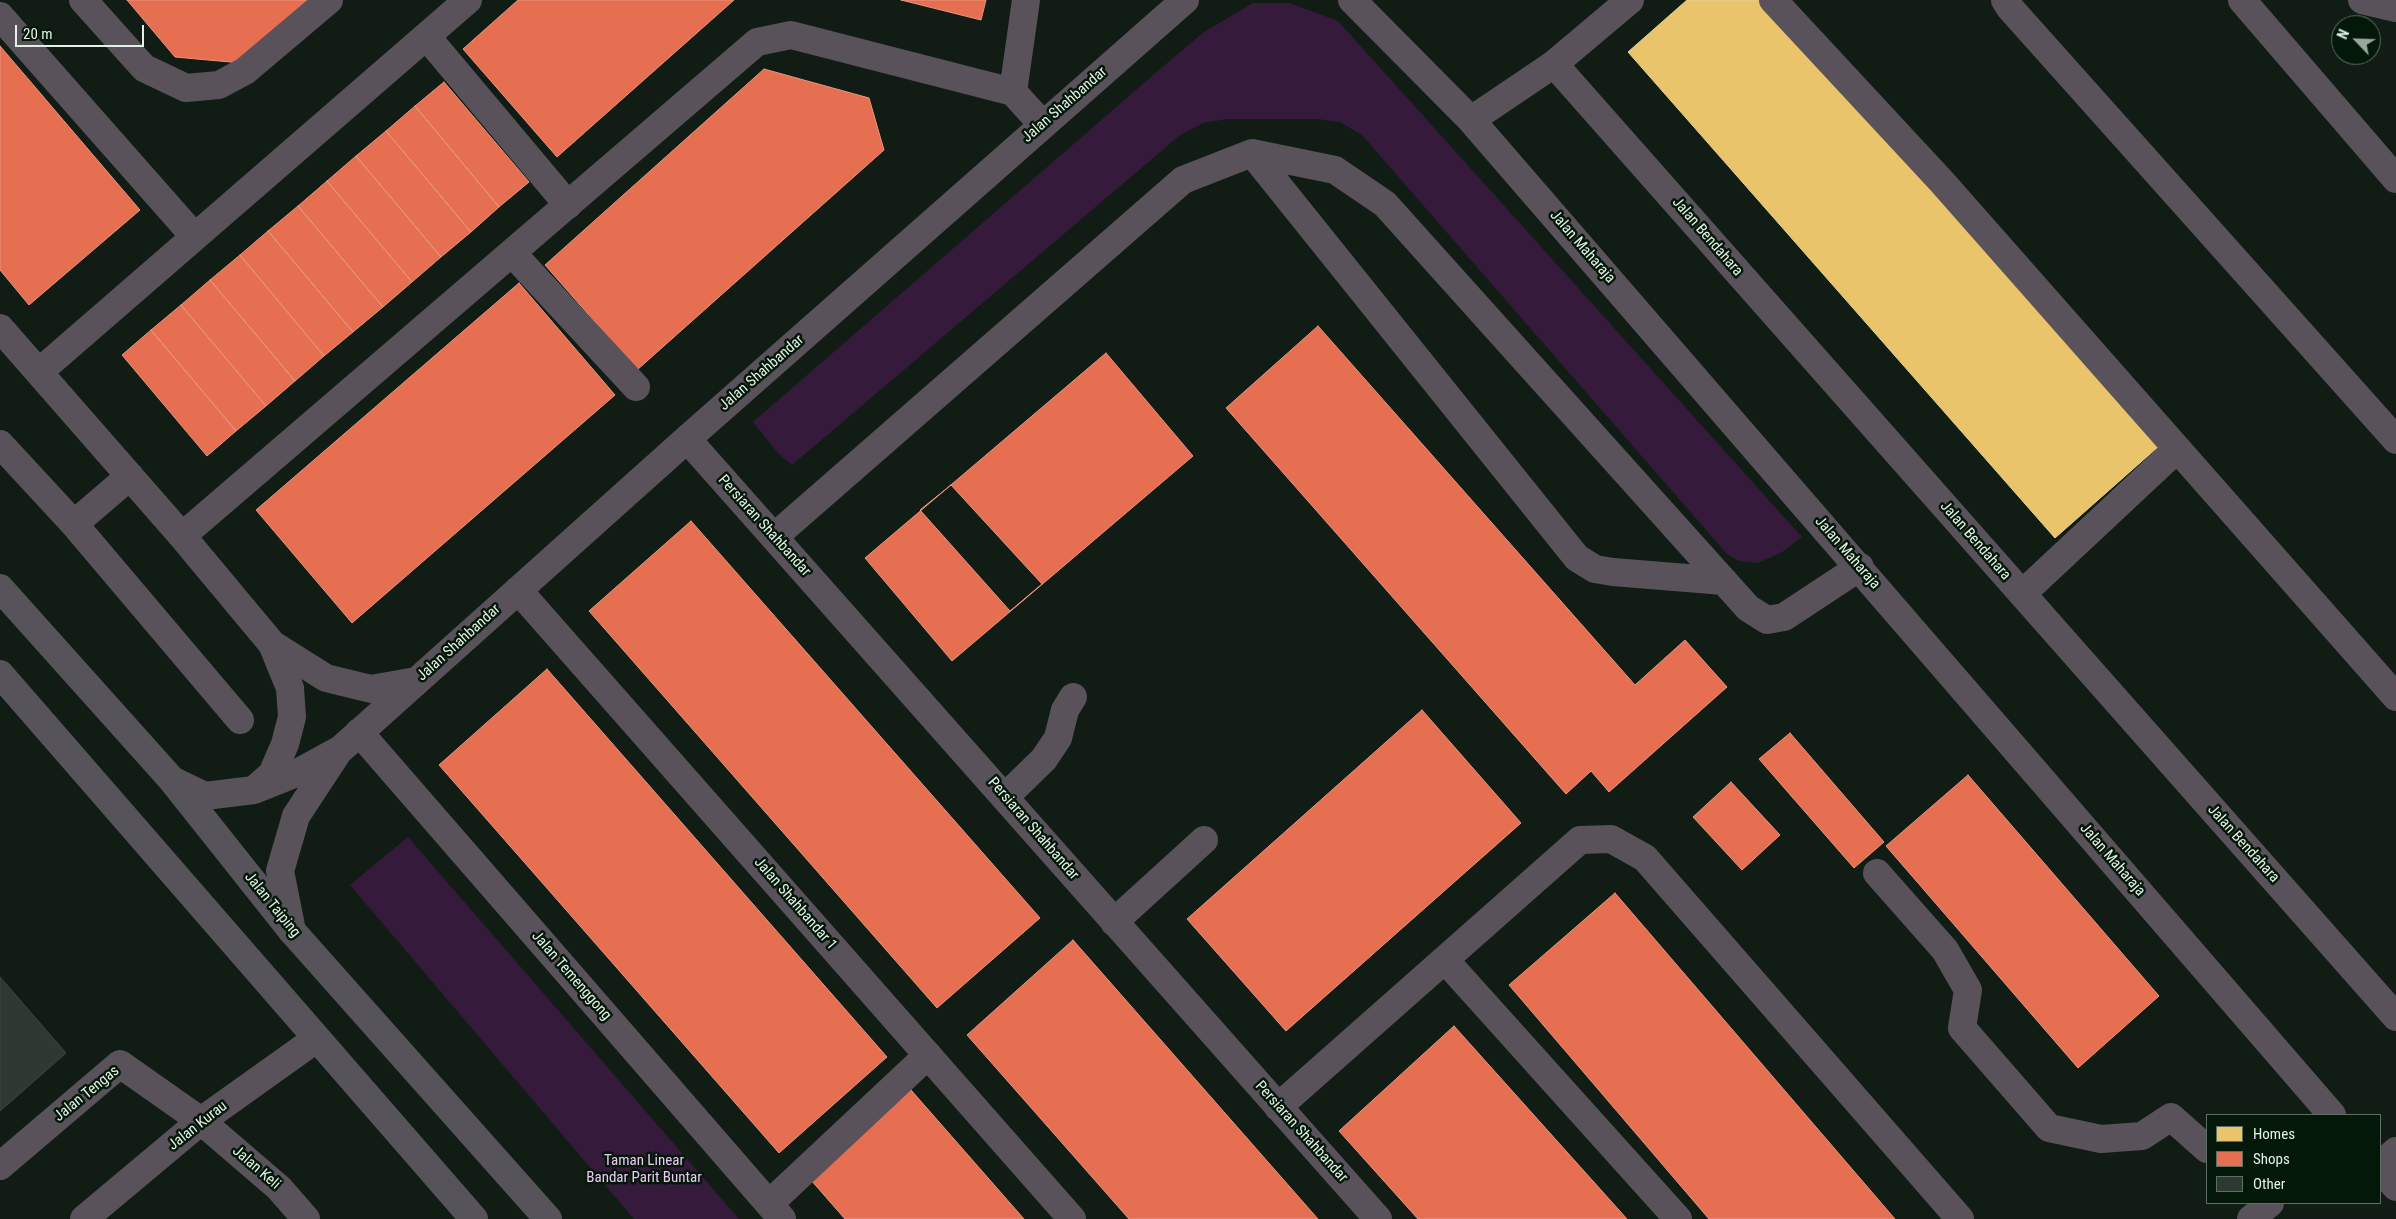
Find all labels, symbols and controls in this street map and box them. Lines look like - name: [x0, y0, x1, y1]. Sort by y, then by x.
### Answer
- scale bar: [18, 15, 146, 47]
- north arrow: [2331, 15, 2381, 65]
- text: 20 m: [23, 25, 53, 43]
- text: N: [2334, 27, 2352, 41]
- street label: Jalan Shahbandar: [1019, 63, 1111, 147]
- street label: Jalan Bendahara: [1668, 194, 1746, 280]
- street label: Jalan Maharaja: [1545, 207, 1619, 287]
- street label: Jalan Shahbandar: [716, 331, 808, 415]
- street label: Persiaran Shahbandar: [714, 472, 814, 580]
- street label: Jalan Bendahara: [1936, 498, 2014, 584]
- street label: Jalan Maharaja: [1810, 513, 1884, 593]
- street label: Jalan Shahbandar: [413, 601, 505, 685]
- street label: Persiaran Shahbandar: [984, 774, 1082, 884]
- street label: Jalan Bendahara: [2203, 801, 2283, 887]
- street label: Jalan Maharaja: [2075, 820, 2149, 900]
- street label: Jalan Shahbandar 1: [750, 854, 840, 954]
- street label: Jalan Taiping: [240, 869, 304, 941]
- street label: Jalan Temenggong: [527, 928, 615, 1024]
- street label: Jalan Tengas: [51, 1062, 123, 1126]
- street label: Persiaran Shahbandar: [1251, 1078, 1351, 1186]
- street label: Jalan Kurau: [165, 1097, 231, 1155]
- legend: [2206, 1114, 2381, 1204]
- text: Homes: [2253, 1125, 2295, 1143]
- street label: Jalan Keli: [228, 1142, 284, 1194]
- text: Shops: [2253, 1150, 2290, 1168]
- park label: Taman Linear Bandar Parit Buntar: [586, 1152, 702, 1187]
- text: Other: [2253, 1175, 2285, 1193]

